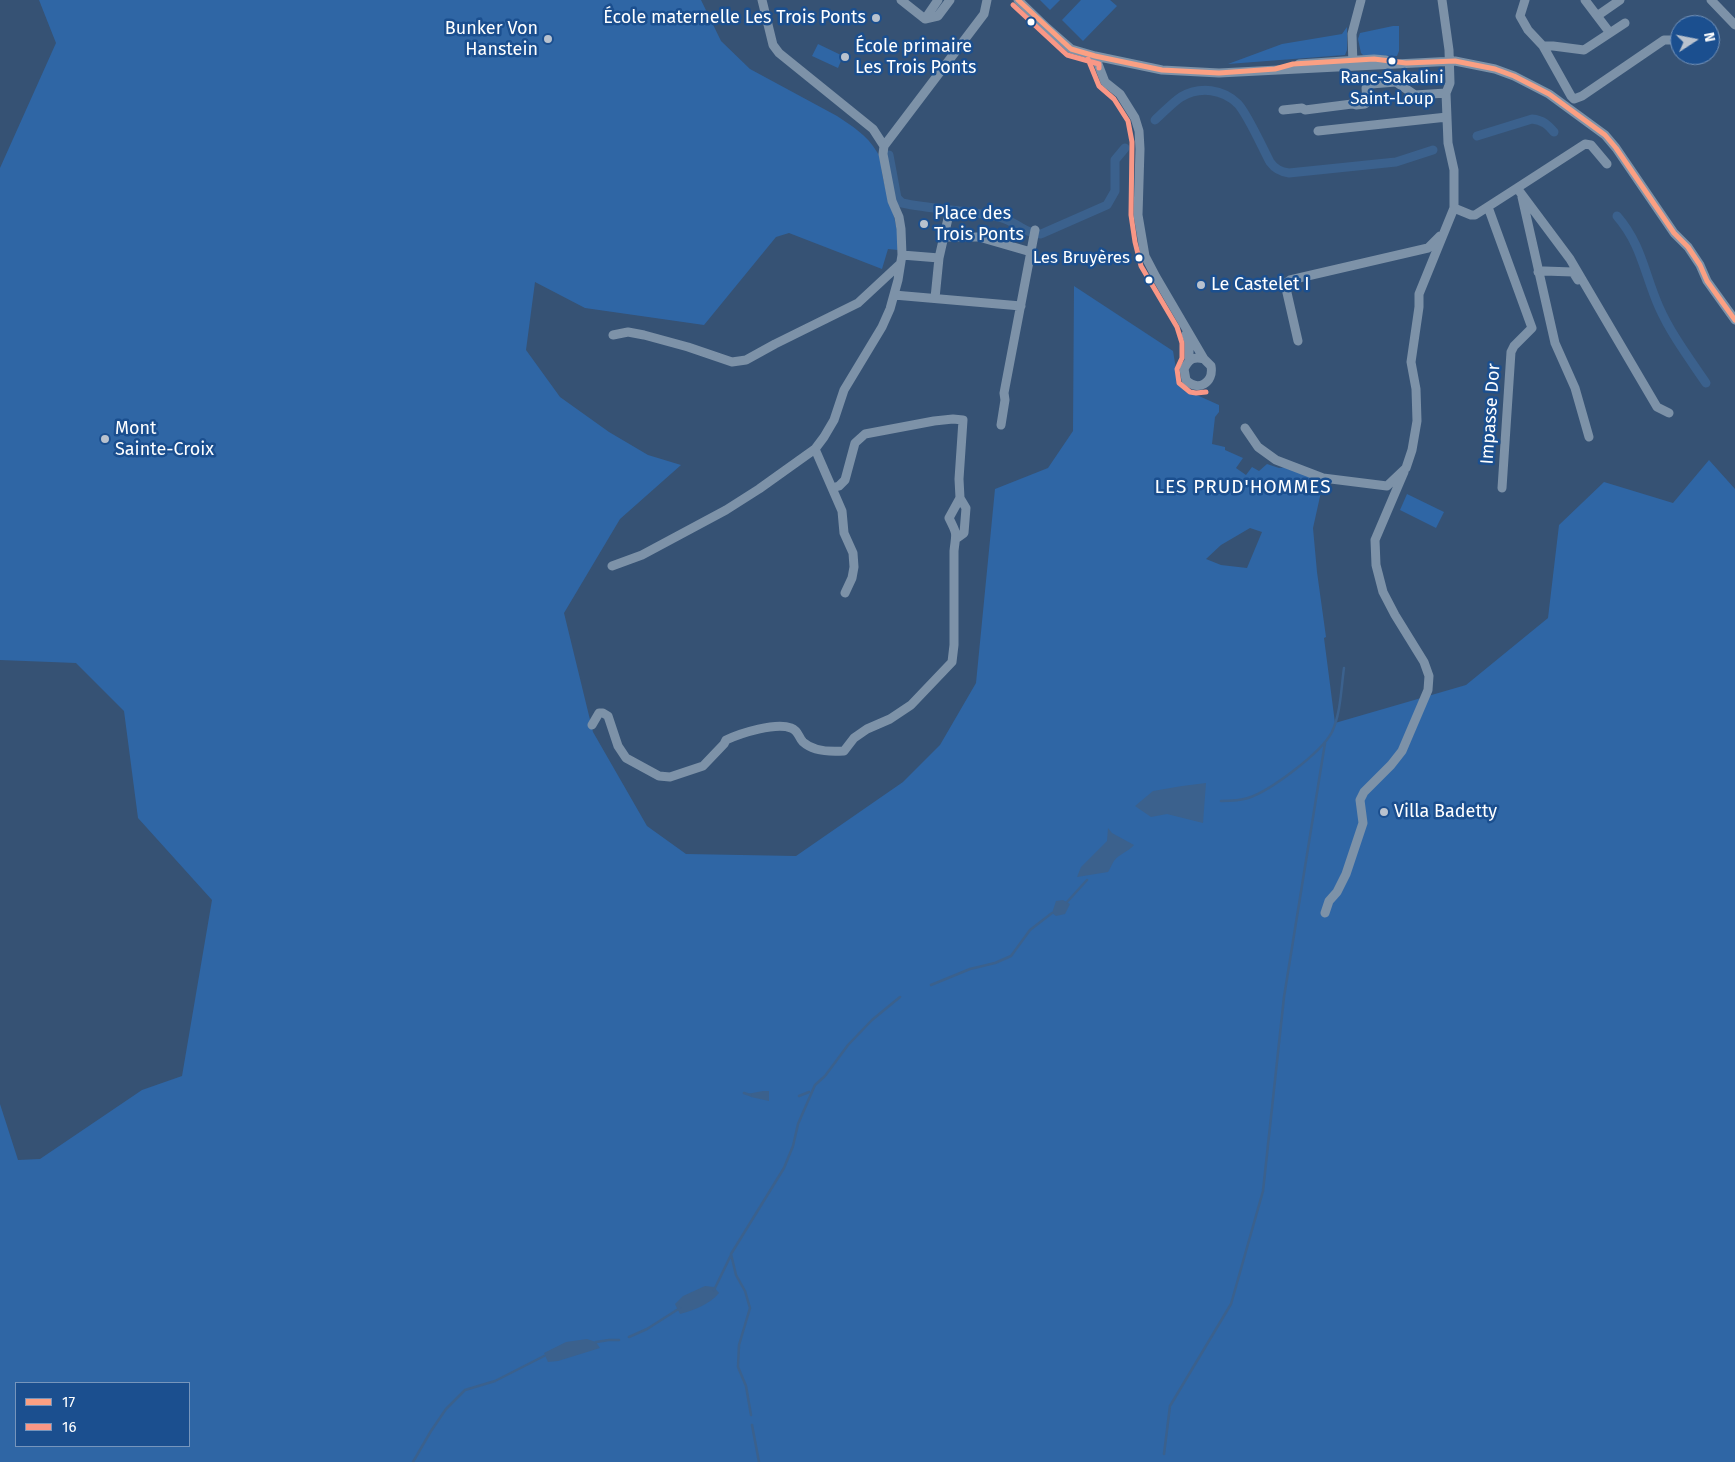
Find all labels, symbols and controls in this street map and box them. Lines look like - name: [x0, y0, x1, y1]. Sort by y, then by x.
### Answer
- place label: École maternelle Les Trois Ponts: [603, 7, 866, 29]
- marker: École maternelle Les Trois Ponts: [870, 12, 882, 24]
- north arrow: [1670, 15, 1720, 65]
- unlabelled marker: [1026, 17, 1036, 27]
- place label: Bunker Von Hanstein: [445, 18, 538, 60]
- text: N: [1700, 31, 1718, 43]
- marker: Bunker Von Hanstein: [542, 33, 554, 45]
- place label: École primaire Les Trois Ponts: [855, 36, 976, 78]
- marker: École primaire Les Trois Ponts: [839, 51, 851, 63]
- marker: Ranc-Sakalini Saint-Loup: [1387, 56, 1397, 66]
- place label: Ranc-Sakalini Saint-Loup: [1340, 68, 1444, 108]
- place label: Place des Trois Ponts: [934, 203, 1024, 245]
- marker: Place des Trois Ponts: [918, 218, 930, 230]
- place label: Les Bruyères: [1033, 248, 1130, 268]
- marker: Les Bruyères: [1134, 253, 1144, 263]
- place label: Le Castelet I: [1211, 274, 1310, 296]
- unlabelled marker: [1144, 275, 1154, 285]
- marker: Le Castelet I: [1195, 279, 1207, 291]
- street label: Impasse Dor: [1477, 363, 1505, 465]
- place label: Mont Sainte-Croix: [115, 418, 214, 460]
- marker: Mont Sainte-Croix: [99, 433, 111, 445]
- district label: LES PRUD'HOMMES: [1153, 477, 1333, 499]
- place label: Villa Badetty: [1394, 801, 1497, 823]
- marker: Villa Badetty: [1378, 806, 1390, 818]
- legend: [15, 1382, 190, 1447]
- text: 17: [62, 1393, 75, 1411]
- text: 16: [62, 1418, 77, 1436]

